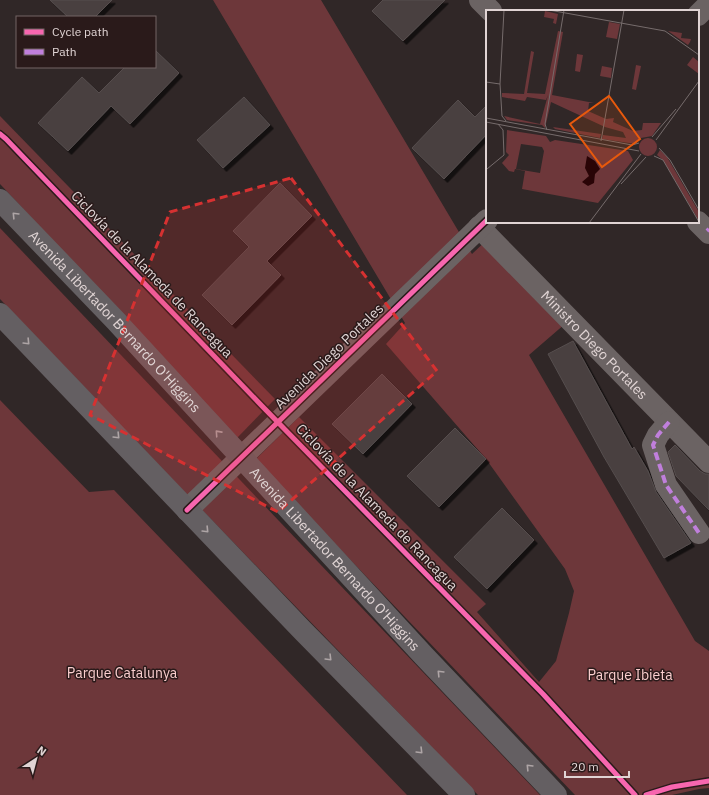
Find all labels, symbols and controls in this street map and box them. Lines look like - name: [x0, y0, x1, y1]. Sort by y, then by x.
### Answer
- inset map: [486, 10, 699, 223]
- legend: [16, 16, 156, 68]
- text: Cycle path: [52, 24, 109, 39]
- text: Path: [52, 44, 77, 59]
- street label: Ciclovía de la Alameda de Rancagua: [67, 187, 237, 362]
- one-way arrow: [12, 212, 20, 220]
- street label: Avenida Libertador Bernardo O'Higgins: [25, 226, 205, 416]
- street label: Ministro Diego Portales: [537, 287, 652, 403]
- street label: Avenida Diego Portales: [271, 299, 387, 413]
- one-way arrow: [22, 337, 30, 345]
- street label: Ciclovía de la Alameda de Rancagua: [292, 420, 462, 595]
- one-way arrow: [216, 430, 223, 438]
- one-way arrow: [112, 431, 120, 439]
- street label: Avenida Libertador Bernardo O'Higgins: [246, 463, 424, 655]
- one-way arrow: [201, 525, 209, 533]
- one-way arrow: [324, 653, 332, 661]
- park label: Parque Catalunya: [67, 664, 178, 682]
- park label: Parque Ibieta: [587, 666, 673, 684]
- one-way arrow: [437, 670, 444, 678]
- north arrow: [16, 739, 56, 779]
- text: N: [35, 743, 49, 759]
- one-way arrow: [416, 746, 423, 754]
- scale bar: [565, 753, 629, 779]
- text: 20 m: [571, 759, 599, 774]
- one-way arrow: [526, 764, 534, 772]

